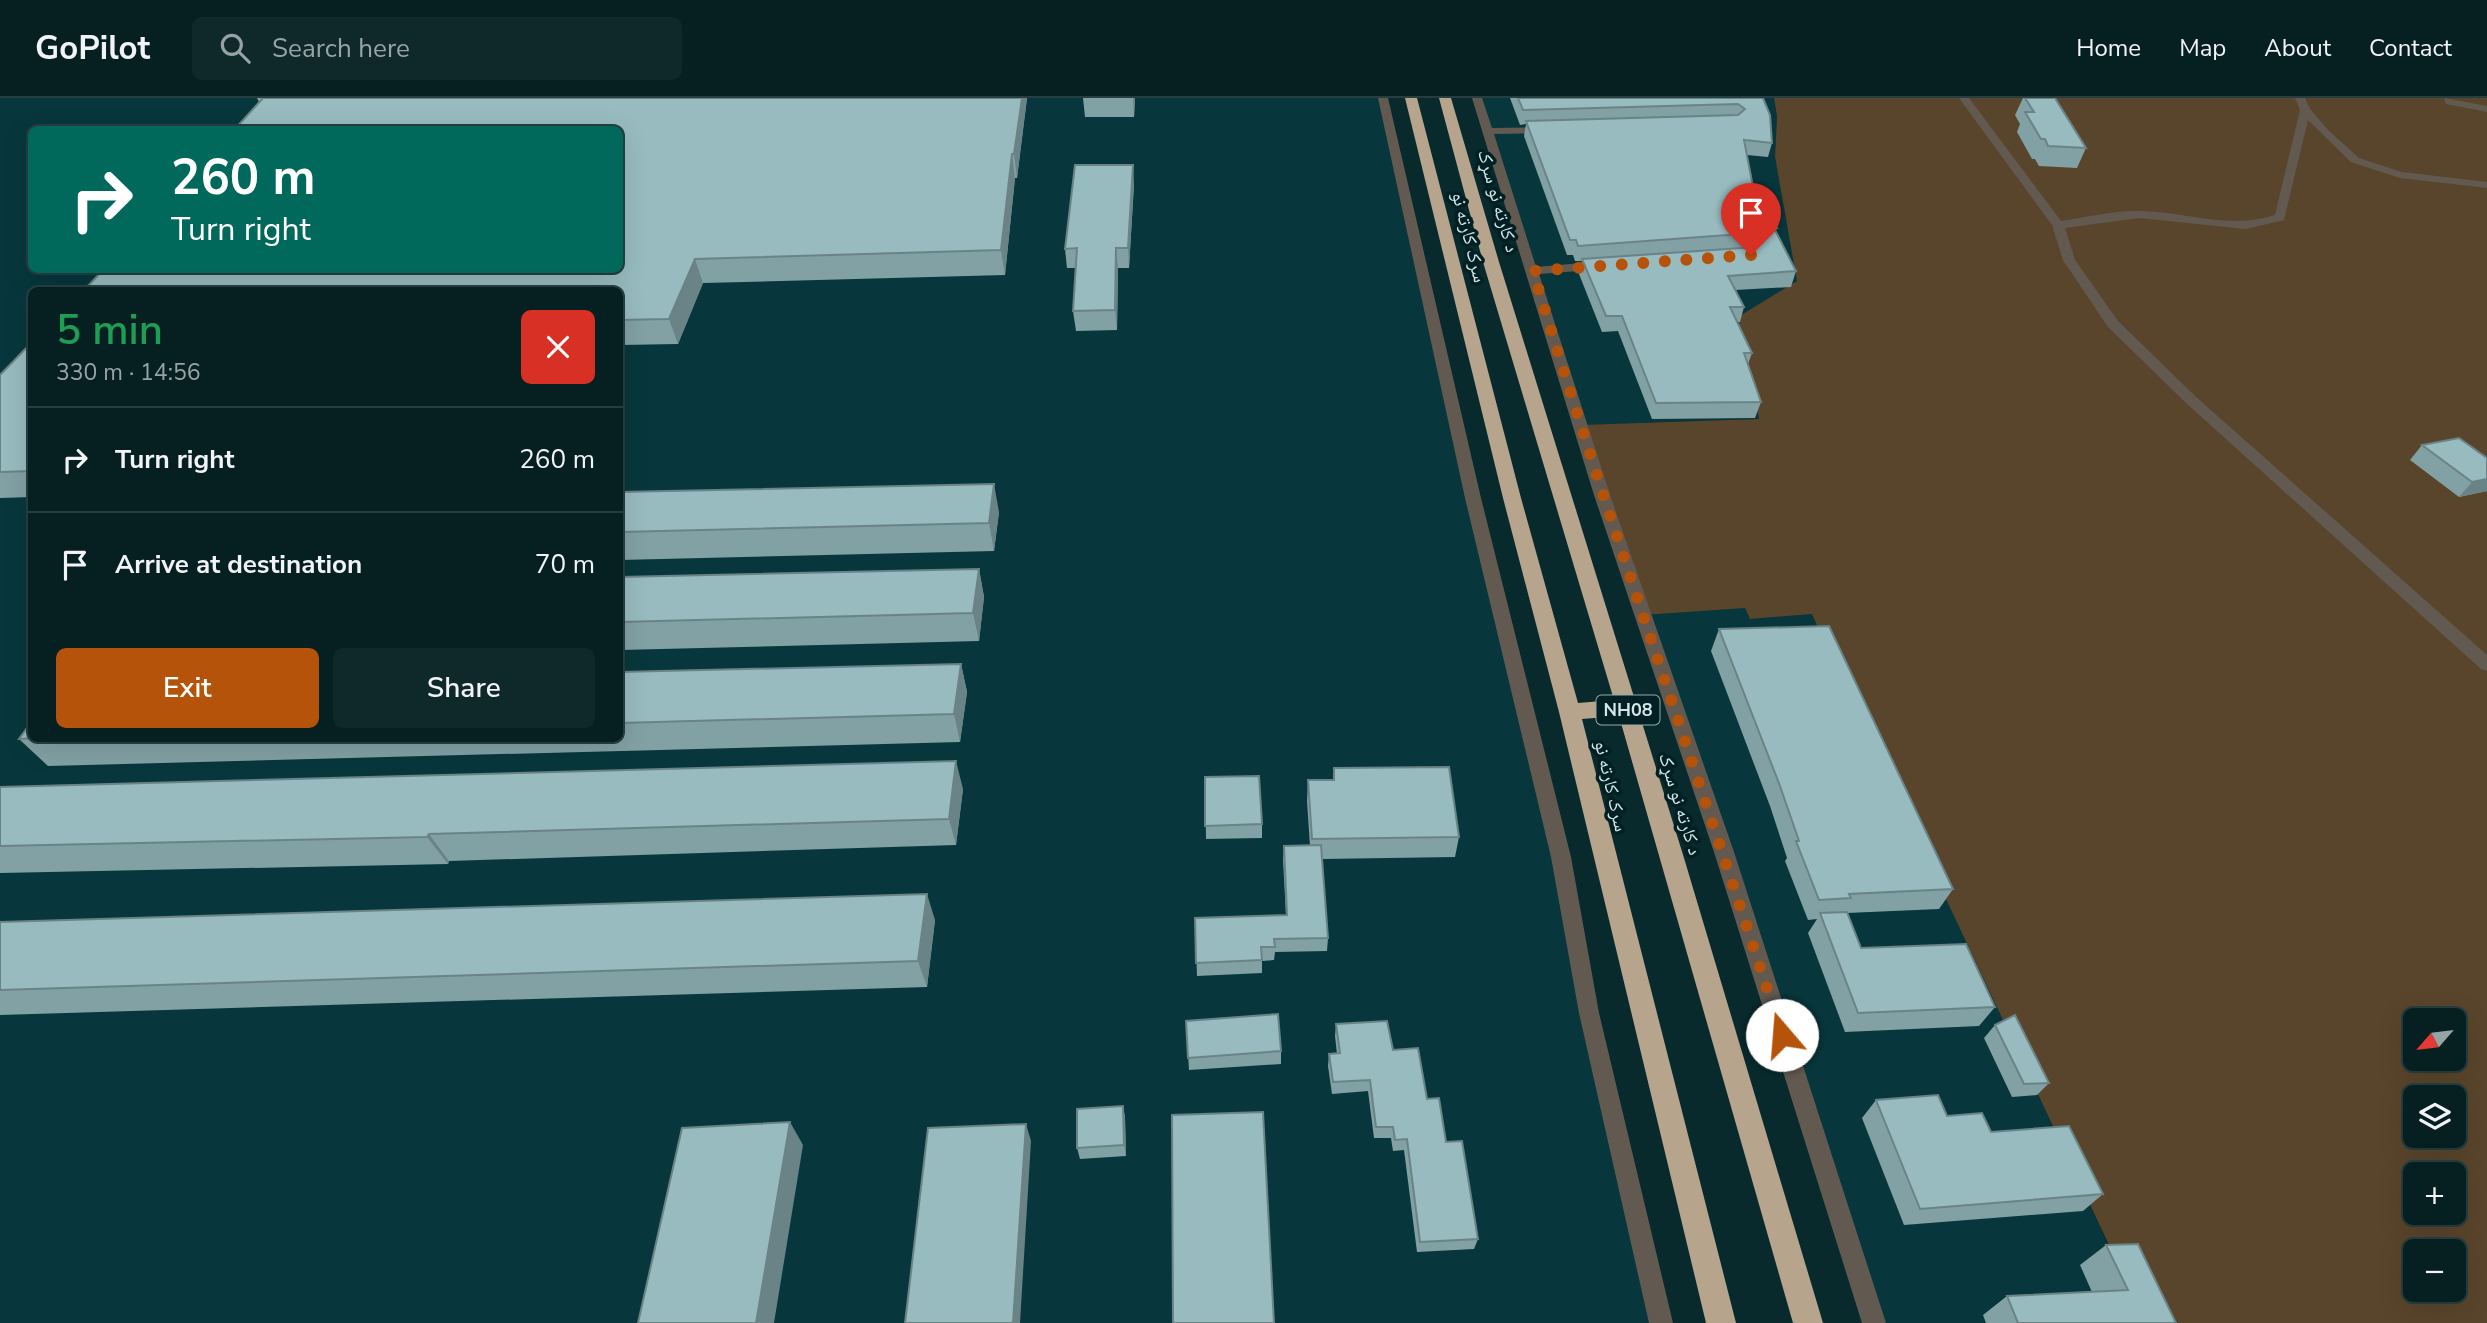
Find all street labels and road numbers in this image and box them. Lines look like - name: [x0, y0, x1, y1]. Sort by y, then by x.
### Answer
- street label: د کارته نو سړک: [1471, 147, 1525, 255]
- street label: سرک کارته نو: [1445, 189, 1493, 285]
- road number: NH08: [1596, 696, 1660, 724]
- street label: سرک کارته نو: [1588, 738, 1634, 834]
- street label: د کارته نو سړک: [1652, 750, 1708, 858]

